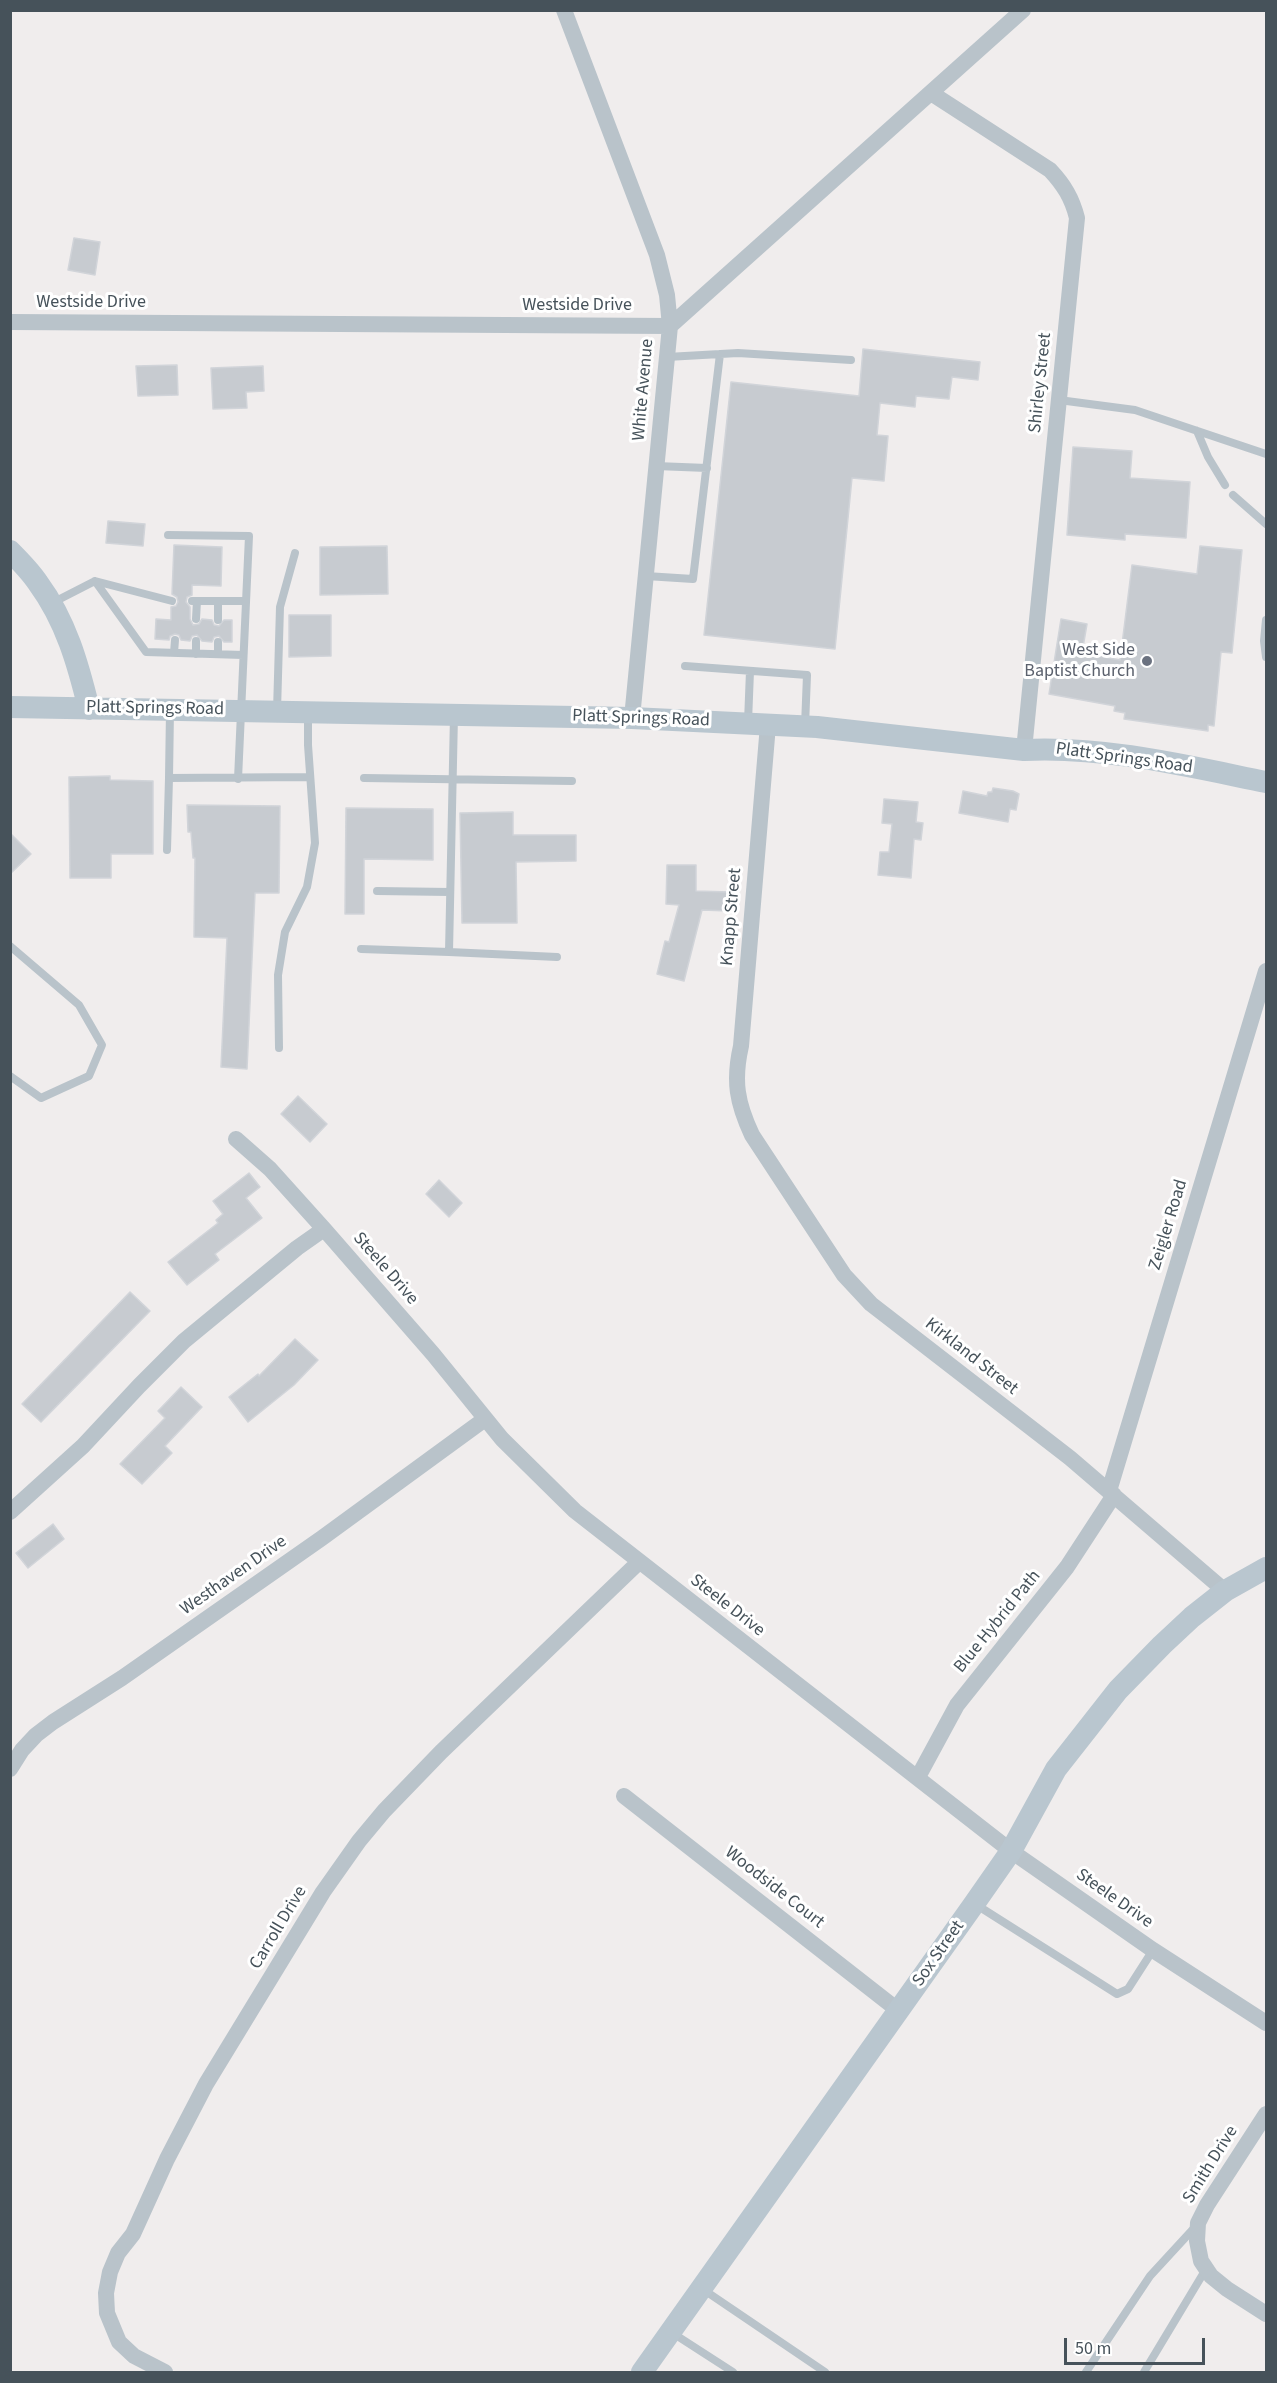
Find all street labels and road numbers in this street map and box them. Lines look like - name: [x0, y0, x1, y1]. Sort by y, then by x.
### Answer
- street label: Westside Drive: [36, 292, 146, 314]
- street label: Westside Drive: [522, 295, 632, 317]
- street label: Shirley Street: [1025, 332, 1057, 434]
- street label: White Avenue: [629, 338, 659, 442]
- street label: Platt Springs Road: [86, 697, 224, 721]
- street label: Platt Springs Road: [572, 706, 710, 732]
- street label: Platt Springs Road: [1054, 739, 1194, 779]
- street label: Knapp Street: [717, 867, 747, 967]
- street label: Zeigler Road: [1145, 1177, 1193, 1273]
- street label: Steele Drive: [348, 1228, 422, 1310]
- street label: Kirkland Street: [920, 1314, 1022, 1400]
- street label: Westhaven Drive: [177, 1531, 291, 1621]
- street label: Blue Hybrid Path: [950, 1566, 1046, 1678]
- street label: Steele Drive: [685, 1570, 769, 1642]
- street label: Woodside Court: [720, 1842, 828, 1934]
- street label: Steele Drive: [1071, 1865, 1157, 1933]
- street label: Carroll Drive: [246, 1882, 312, 1974]
- street label: Sox Street: [908, 1917, 970, 1991]
- street label: Smith Drive: [1179, 2122, 1243, 2208]

